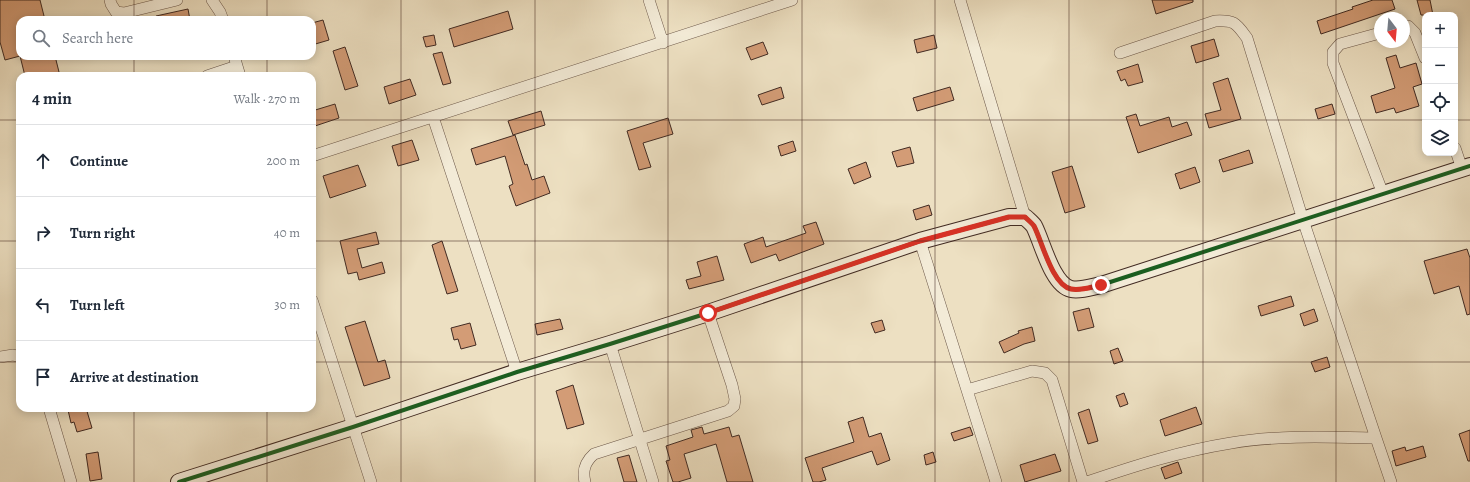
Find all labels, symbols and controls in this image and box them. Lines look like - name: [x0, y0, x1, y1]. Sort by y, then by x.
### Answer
- north arrow: [1374, 12, 1410, 48]
- map controls: [1422, 12, 1458, 156]
- button: +: [1422, 12, 1458, 48]
- search box: [16, 16, 316, 60]
- icon: search: [30, 27, 52, 49]
- text: Search here: [62, 28, 133, 48]
- button: −: [1422, 48, 1458, 84]
- button: locate: [1422, 84, 1458, 120]
- text: 4 min: [32, 87, 72, 110]
- text: Walk · 270 m: [234, 90, 300, 107]
- button: layers: [1422, 120, 1458, 156]
- icon: ahead: [32, 150, 54, 172]
- text: Continue: [70, 151, 128, 171]
- text: 200 m: [267, 152, 300, 169]
- icon: right: [32, 222, 54, 244]
- text: Turn right: [70, 223, 135, 243]
- text: 40 m: [274, 224, 300, 241]
- route end: [1092, 276, 1110, 294]
- icon: left: [32, 294, 54, 316]
- text: Turn left: [70, 295, 125, 315]
- text: 30 m: [274, 296, 300, 313]
- route start: [699, 304, 717, 322]
- icon: arrive: [32, 366, 54, 388]
- text: Arrive at destination: [70, 367, 199, 387]

